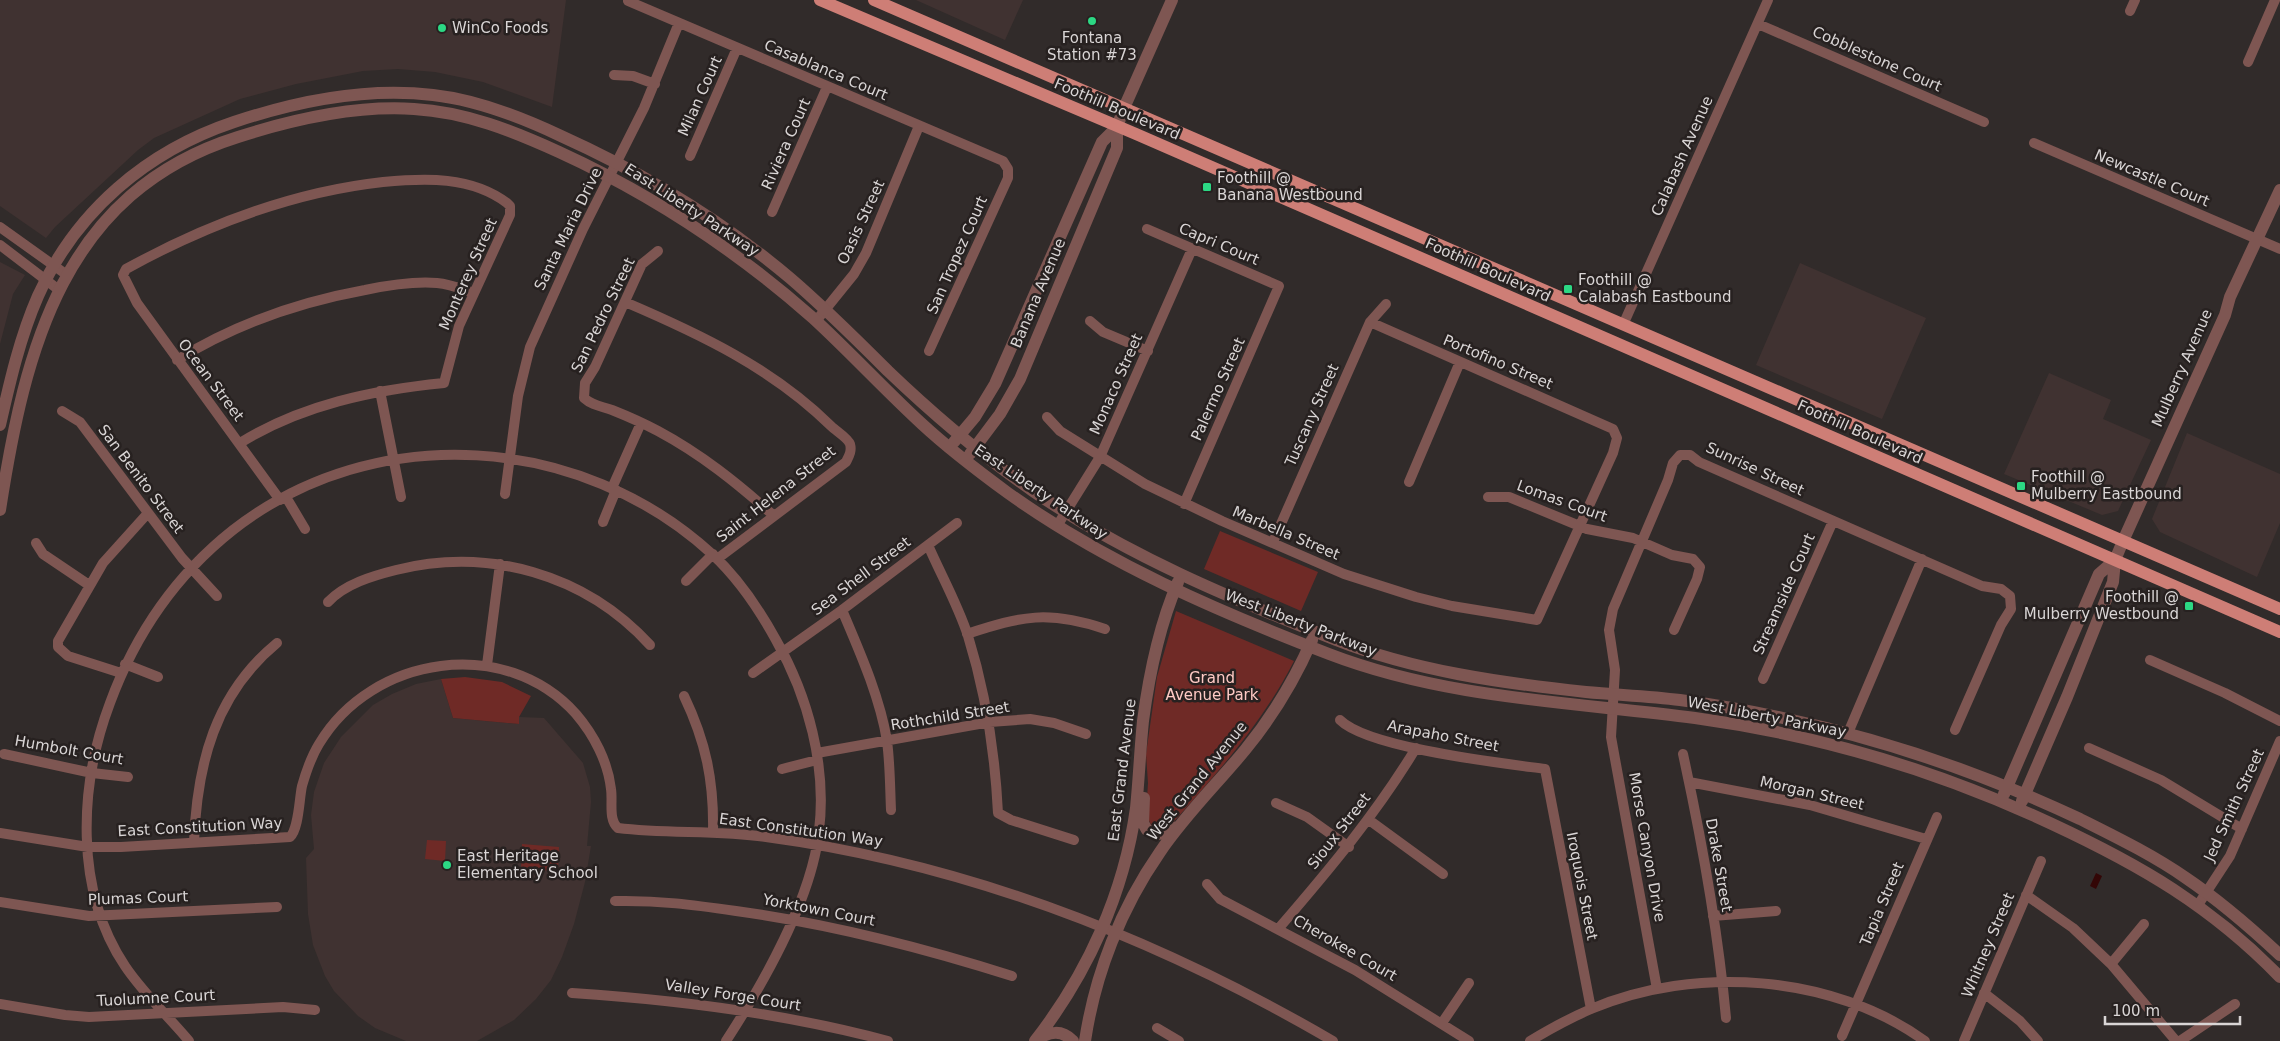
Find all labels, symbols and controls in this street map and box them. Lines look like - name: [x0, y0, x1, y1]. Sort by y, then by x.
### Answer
- marker: Fontana Station #73: [1086, 15, 1098, 27]
- place label: WinCo Foods: [452, 19, 549, 37]
- marker: WinCo Foods: [436, 22, 448, 34]
- street label: Cobblestone Court: [1810, 22, 1945, 96]
- place label: Fontana Station #73: [1047, 29, 1137, 64]
- street label: Casablanca Court: [762, 36, 891, 104]
- street label: Milan Court: [674, 53, 726, 139]
- street label: Foothill Boulevard: [1051, 74, 1183, 144]
- street label: Calabash Avenue: [1647, 93, 1717, 219]
- street label: Riviera Court: [758, 95, 814, 193]
- street label: Newcastle Court: [2092, 146, 2212, 210]
- street label: East Liberty Parkway: [621, 160, 763, 260]
- street label: Santa Maria Drive: [530, 165, 606, 293]
- place label: Foothill @ Banana Westbound: [1217, 169, 1363, 204]
- street label: Oasis Street: [834, 177, 888, 267]
- marker: Foothill @ Banana Westbound: [1201, 181, 1213, 193]
- street label: San Tropez Court: [923, 193, 991, 317]
- street label: Monterey Street: [435, 215, 501, 333]
- street label: Capri Court: [1176, 219, 1262, 269]
- street label: Foothill Boulevard: [1423, 234, 1553, 306]
- street label: Banana Avenue: [1007, 235, 1069, 351]
- street label: San Pedro Street: [567, 255, 639, 375]
- place label: Foothill @ Calabash Eastbound: [1578, 271, 1731, 306]
- marker: Foothill @ Calabash Eastbound: [1562, 283, 1574, 295]
- street label: Mulberry Avenue: [2148, 306, 2216, 430]
- street label: Monaco Street: [1086, 331, 1146, 437]
- street label: Portofino Street: [1440, 331, 1556, 393]
- street label: Ocean Street: [174, 335, 248, 425]
- street label: Palermo Street: [1187, 335, 1249, 443]
- street label: Tuscany Street: [1281, 361, 1343, 470]
- street label: Foothill Boulevard: [1795, 396, 1925, 468]
- street label: San Benito Street: [94, 421, 188, 537]
- street label: Sunrise Street: [1703, 438, 1807, 500]
- street label: East Liberty Parkway: [971, 441, 1111, 543]
- street label: Saint Helena Street: [713, 442, 839, 546]
- place label: Foothill @ Mulberry Eastbound: [2031, 468, 2182, 503]
- street label: Lomas Court: [1514, 476, 1610, 526]
- marker: Foothill @ Mulberry Eastbound: [2015, 480, 2027, 492]
- street label: Marbella Street: [1230, 502, 1343, 564]
- street label: Streamside Court: [1749, 530, 1819, 657]
- street label: Sea Shell Street: [808, 533, 914, 619]
- street label: West Liberty Parkway: [1222, 586, 1380, 660]
- place label: Foothill @ Mulberry Westbound: [2024, 588, 2179, 623]
- marker: Foothill @ Mulberry Westbound: [2183, 600, 2195, 612]
- park label: Grand Avenue Park: [1166, 669, 1259, 704]
- street label: West Liberty Parkway: [1686, 693, 1848, 741]
- street label: Rothchild Street: [889, 698, 1011, 734]
- street label: East Grand Avenue: [1104, 698, 1140, 842]
- street label: Arapaho Street: [1386, 716, 1500, 756]
- street label: West Grand Avenue: [1143, 718, 1251, 844]
- street label: Humbolt Court: [13, 732, 125, 768]
- street label: Jed Smith Street: [2200, 746, 2268, 865]
- street label: Morse Canyon Drive: [1625, 771, 1669, 923]
- street label: Morgan Street: [1758, 772, 1866, 814]
- street label: Sioux Street: [1304, 789, 1374, 873]
- street label: East Constitution Way: [718, 810, 884, 850]
- street label: East Constitution Way: [117, 814, 283, 840]
- street label: Drake Street: [1702, 817, 1736, 913]
- street label: Iroquois Street: [1563, 830, 1601, 942]
- place label: East Heritage Elementary School: [457, 847, 598, 882]
- marker: East Heritage Elementary School: [441, 859, 453, 871]
- street label: Tapia Street: [1856, 859, 1908, 949]
- street label: Plumas Court: [88, 887, 189, 909]
- street label: Yorktown Court: [760, 890, 877, 930]
- street label: Whitney Street: [1958, 890, 2018, 1000]
- street label: Cherokee Court: [1290, 911, 1400, 985]
- street label: Valley Forge Court: [664, 975, 802, 1015]
- street label: Tuolumne Court: [95, 986, 216, 1010]
- scale bar: [2105, 994, 2240, 1026]
- text: 100 m: [2112, 1002, 2160, 1020]

